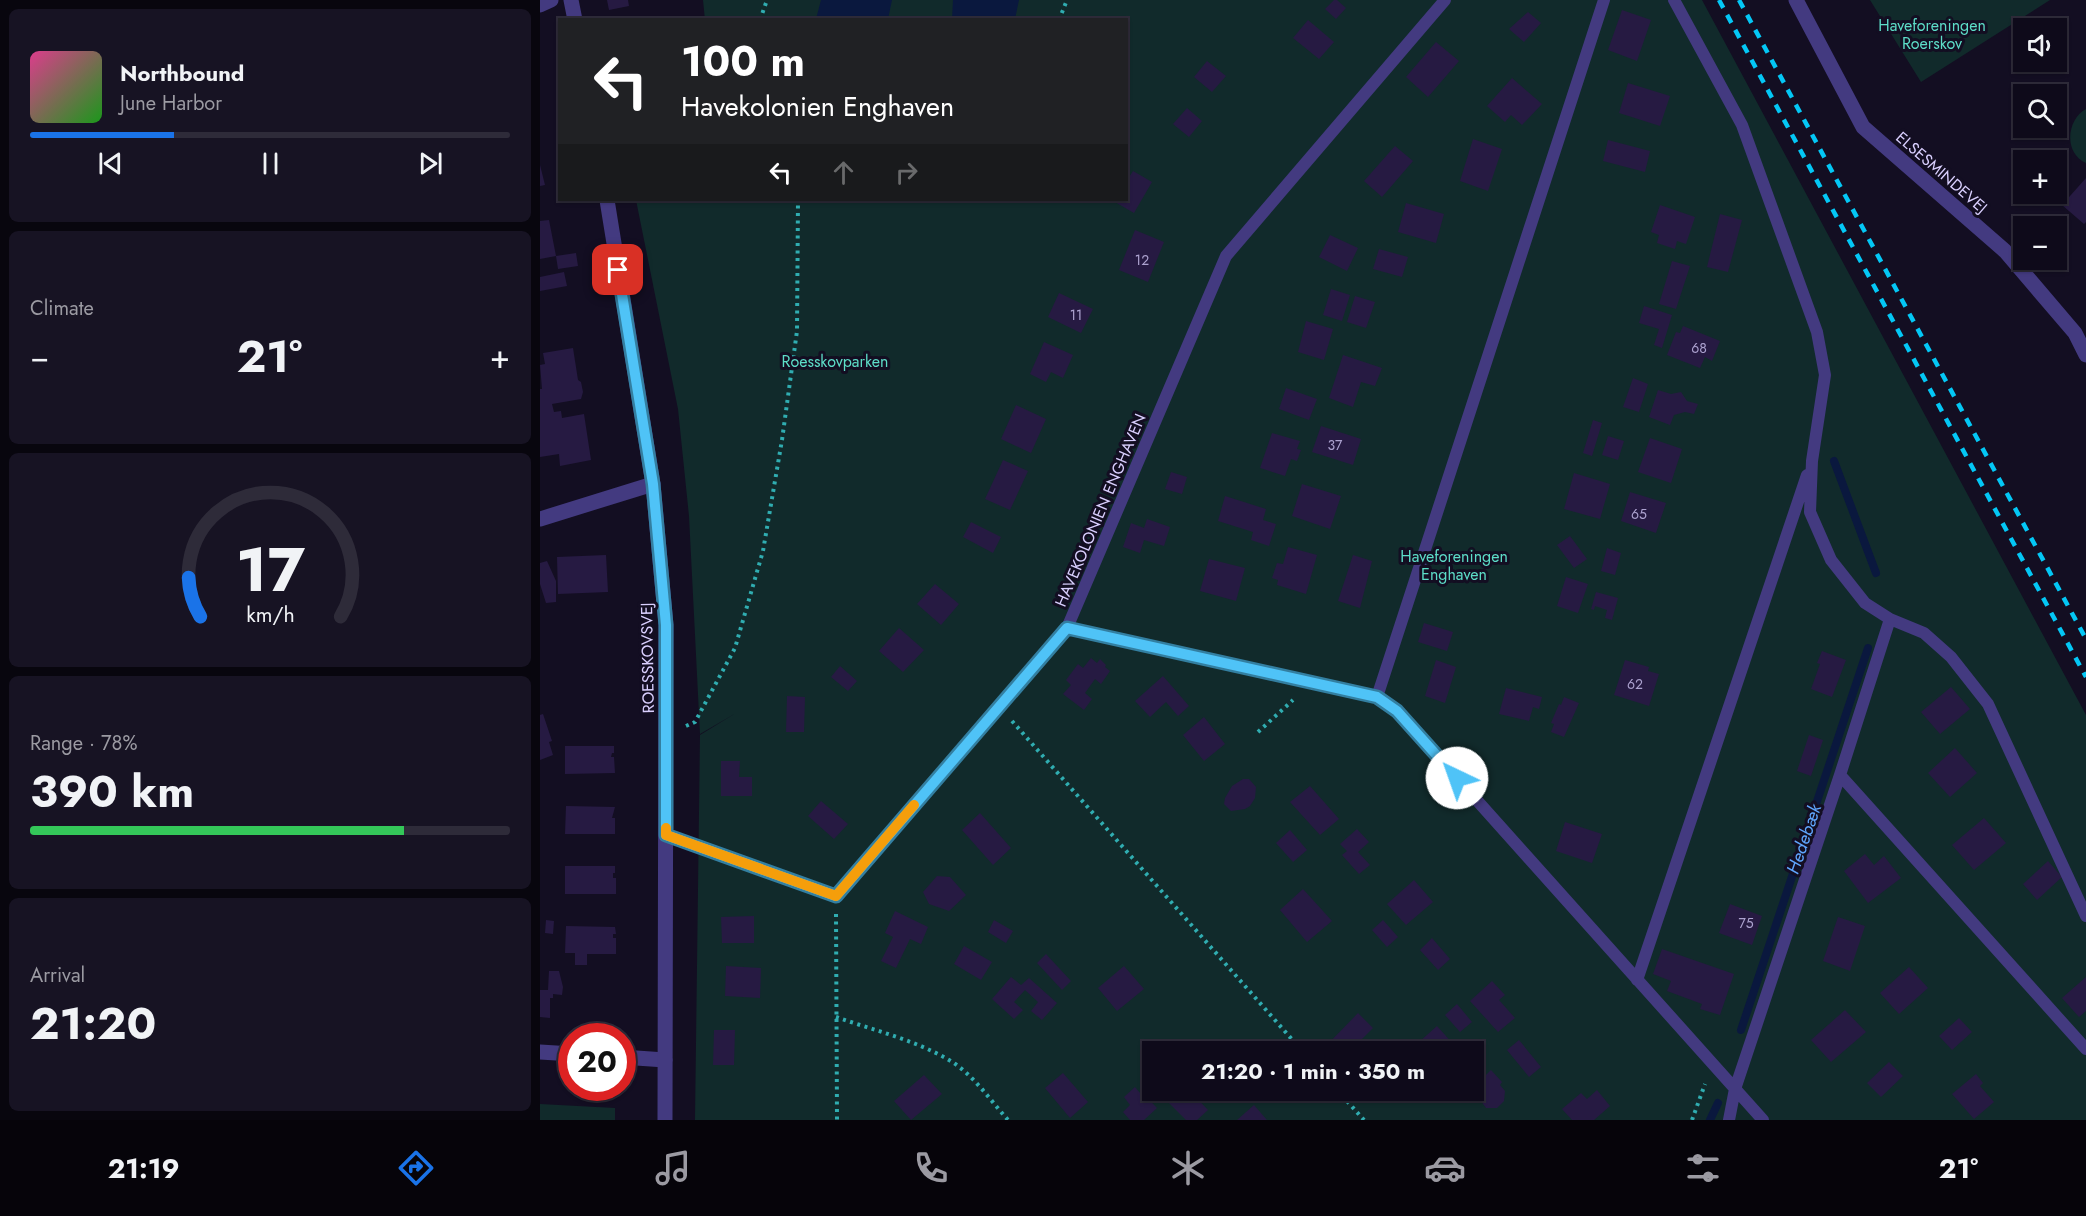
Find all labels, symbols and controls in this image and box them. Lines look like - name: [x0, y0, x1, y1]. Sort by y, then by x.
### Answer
- park label: Haveforeningen Roerskov: [1878, 14, 1986, 55]
- map controls: [2013, 18, 2067, 270]
- button: sound: [2013, 18, 2067, 72]
- text: 100 m: [681, 31, 805, 92]
- icon: left: [582, 42, 660, 120]
- text: Northbound: [120, 57, 244, 89]
- button: search: [2013, 84, 2067, 138]
- text: Havekolonien Enghaven: [681, 87, 954, 126]
- text: June Harbor: [120, 89, 222, 118]
- street label: ELSESMINDEVEJ: [1891, 126, 1992, 219]
- icon: previous: [94, 147, 127, 180]
- icon: pause: [254, 147, 287, 180]
- icon: next: [414, 147, 447, 180]
- button: +: [2013, 150, 2067, 204]
- icon: left: [764, 156, 797, 189]
- icon: ahead: [827, 156, 860, 189]
- icon: right: [890, 156, 923, 189]
- button: −: [2013, 216, 2067, 270]
- pin: [592, 244, 643, 295]
- house number: 12: [1135, 250, 1149, 270]
- icon: arrive: [601, 253, 634, 286]
- text: Climate: [30, 294, 94, 323]
- house number: 11: [1070, 305, 1082, 325]
- text: 21°: [237, 324, 302, 389]
- text: −: [30, 333, 49, 380]
- text: +: [490, 333, 510, 380]
- house number: 68: [1691, 338, 1707, 358]
- park label: Roesskovparken: [782, 350, 888, 373]
- street label: HAVEKOLONIEN ENGHAVEN: [1049, 410, 1152, 610]
- house number: 37: [1328, 435, 1343, 455]
- house number: 65: [1631, 504, 1647, 524]
- text: 17: [235, 524, 305, 614]
- park label: Haveforeningen Enghaven: [1400, 545, 1508, 586]
- text: km/h: [246, 599, 294, 630]
- street label: ROESSKOVSVEJ: [635, 602, 660, 714]
- house number: 62: [1627, 674, 1643, 694]
- text: Range · 78%: [30, 729, 137, 758]
- position arrow: [1425, 746, 1489, 810]
- text: 390 km: [30, 759, 194, 824]
- water label: Hedebæk: [1780, 799, 1829, 878]
- house number: 75: [1738, 913, 1754, 933]
- text: Arrival: [30, 961, 85, 990]
- text: 21:20: [30, 991, 156, 1056]
- speed limit sign: 20: [558, 1023, 636, 1101]
- text: 21:20 · 1 min · 350 m: [1201, 1055, 1425, 1087]
- icon: directions: [395, 1147, 437, 1189]
- icon: music: [652, 1147, 694, 1189]
- icon: phone: [910, 1147, 952, 1189]
- icon: climate: [1167, 1147, 1209, 1189]
- icon: car: [1424, 1147, 1466, 1189]
- icon: filters: [1682, 1147, 1724, 1189]
- text: 21:19: [108, 1149, 180, 1188]
- text: 21°: [1939, 1149, 1978, 1188]

